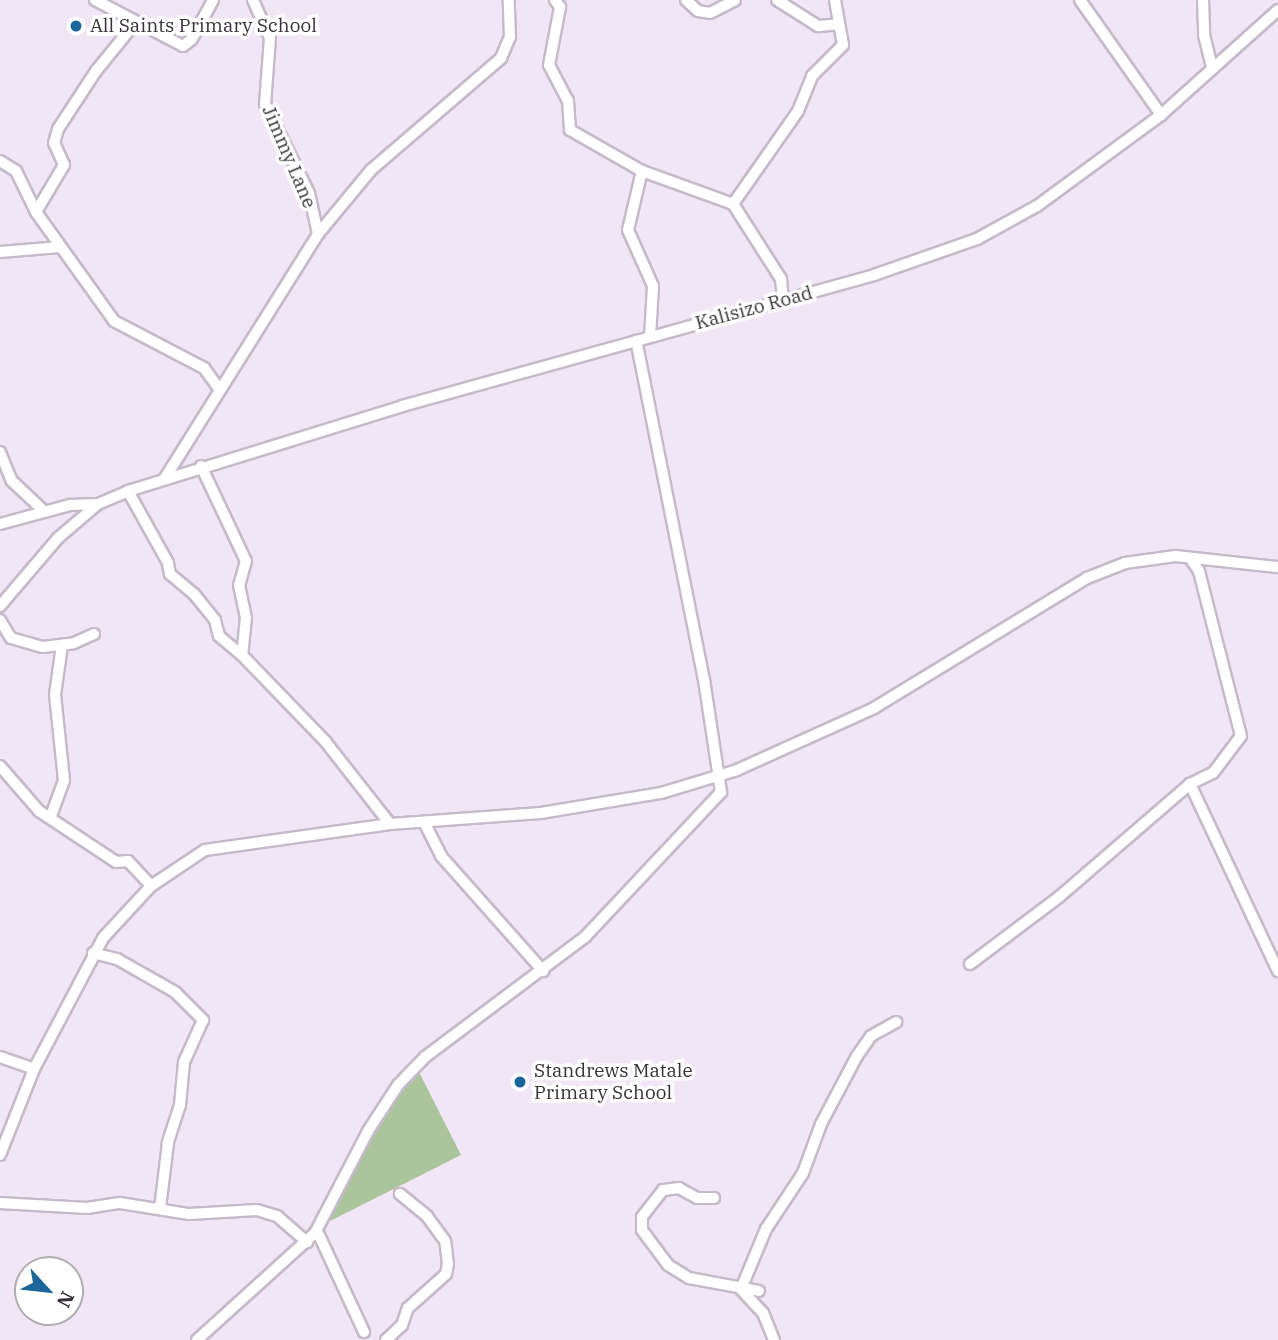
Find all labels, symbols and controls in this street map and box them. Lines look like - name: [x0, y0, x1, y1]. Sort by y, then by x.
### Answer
- place label: All Saints Primary School: [90, 15, 317, 37]
- marker: All Saints Primary School: [68, 18, 84, 34]
- street label: Jimmy Lane: [257, 102, 321, 212]
- street label: Kalisizo Road: [693, 281, 815, 335]
- place label: Standrews Matale Primary School: [534, 1060, 693, 1104]
- marker: Standrews Matale Primary School: [512, 1074, 528, 1090]
- north arrow: [14, 1256, 84, 1326]
- text: N: [52, 1287, 80, 1312]

